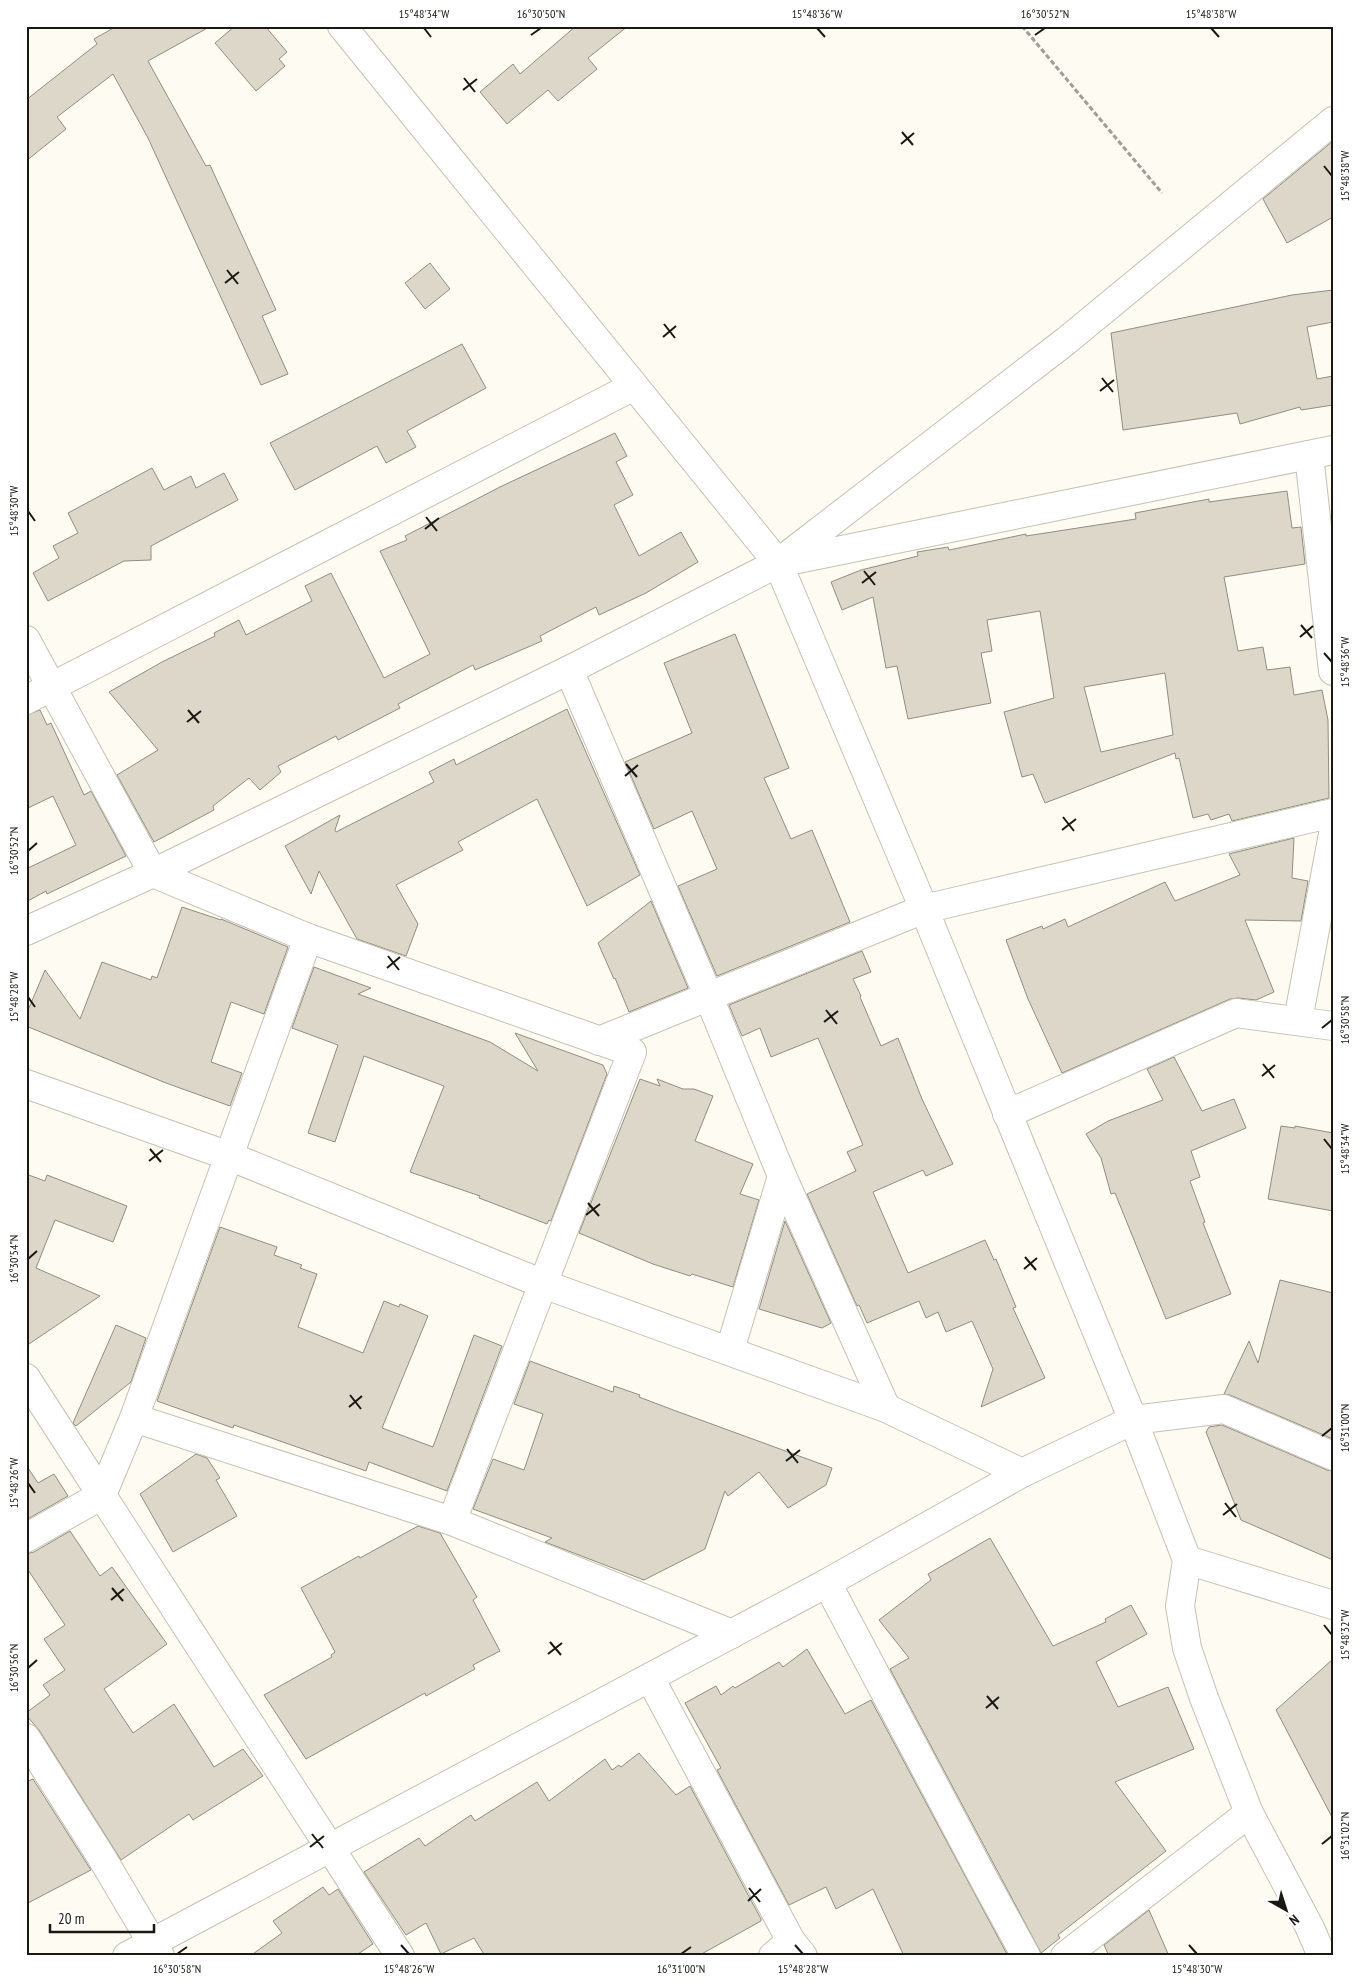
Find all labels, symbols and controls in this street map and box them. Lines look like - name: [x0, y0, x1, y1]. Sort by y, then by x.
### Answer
- text: 15°48'34"W: [399, 6, 449, 21]
- text: 16°30'50"N: [517, 6, 565, 21]
- text: 15°48'36"W: [792, 6, 842, 21]
- text: 16°30'52"N: [1021, 6, 1069, 21]
- text: 15°48'38"W: [1186, 6, 1236, 21]
- text: 15°48'38"W: [1337, 151, 1352, 201]
- text: 15°48'30"W: [6, 486, 21, 536]
- text: 15°48'36"W: [1337, 637, 1352, 687]
- text: 16°30'52"N: [6, 827, 21, 875]
- text: 15°48'28"W: [6, 972, 21, 1022]
- text: 16°30'58"N: [1337, 996, 1352, 1044]
- text: 15°48'34"W: [1337, 1124, 1352, 1174]
- text: 16°30'54"N: [6, 1235, 21, 1283]
- text: 16°31'00"N: [1337, 1404, 1352, 1452]
- text: 15°48'26"W: [6, 1458, 21, 1508]
- text: 15°48'32"W: [1337, 1610, 1352, 1660]
- text: 16°30'56"N: [6, 1644, 21, 1692]
- text: 16°31'02"N: [1337, 1812, 1352, 1860]
- north arrow: [1262, 1884, 1312, 1934]
- scale bar: [50, 1902, 154, 1934]
- text: 20 m: [58, 1909, 84, 1928]
- text: N: [1286, 1911, 1303, 1929]
- text: 16°30'58"N: [153, 1961, 201, 1976]
- text: 15°48'26"W: [384, 1961, 434, 1976]
- text: 16°31'00"N: [657, 1961, 705, 1976]
- text: 15°48'28"W: [778, 1961, 828, 1976]
- text: 15°48'30"W: [1172, 1961, 1222, 1976]

